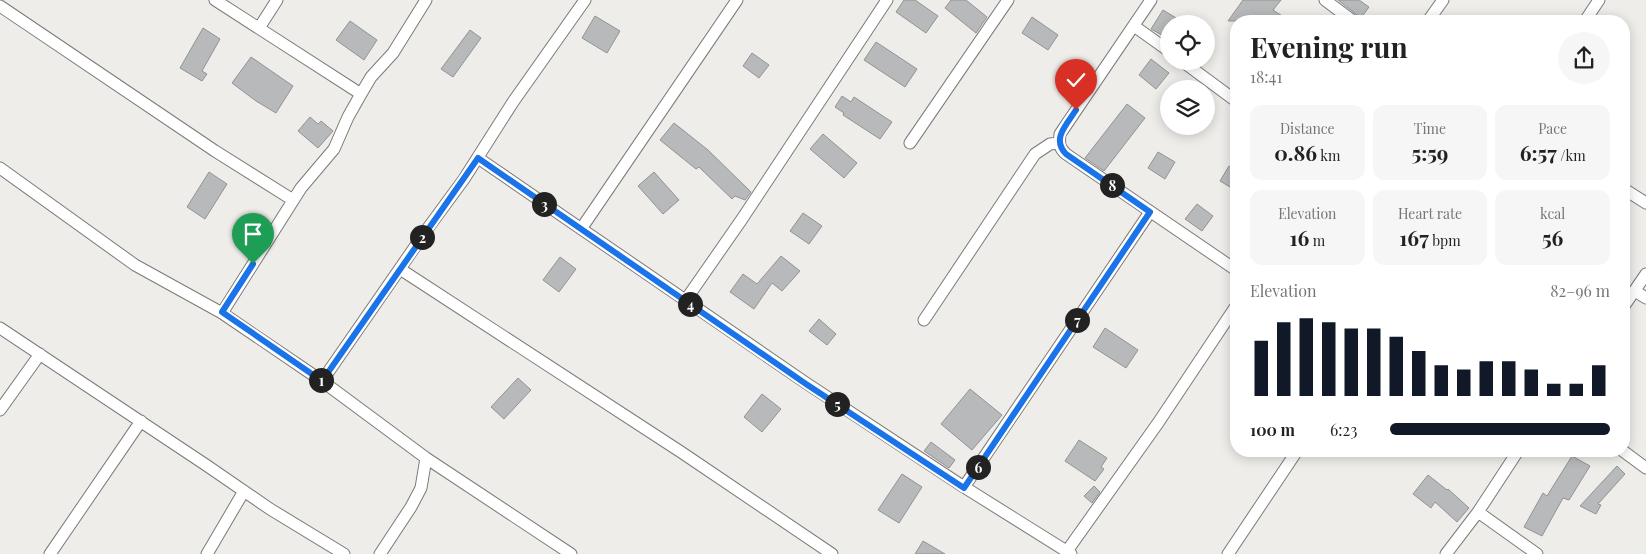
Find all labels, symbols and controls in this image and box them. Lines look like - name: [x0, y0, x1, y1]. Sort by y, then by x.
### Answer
- map controls: [1160, 15, 1215, 135]
- button: locate: [1160, 15, 1215, 70]
- text: Evening run: [1250, 28, 1408, 65]
- button: share: [1558, 32, 1610, 84]
- pin: [1055, 59, 1097, 110]
- icon: check: [1062, 66, 1090, 94]
- text: 18:41: [1250, 66, 1282, 87]
- button: layers: [1160, 80, 1215, 135]
- text: Distance: [1280, 119, 1335, 138]
- text: Time: [1414, 119, 1446, 138]
- text: Pace: [1538, 119, 1567, 138]
- text: 0.86: [1274, 138, 1317, 166]
- text: 5:59: [1412, 138, 1448, 166]
- text: 6:57: [1520, 138, 1557, 166]
- text: km: [1317, 146, 1340, 165]
- text: /km: [1557, 146, 1586, 165]
- pin: 8: [1100, 172, 1124, 198]
- text: 8: [1109, 176, 1116, 195]
- pin: 3: [532, 192, 556, 216]
- text: 3: [541, 195, 548, 214]
- text: Elevation: [1278, 204, 1336, 223]
- text: Heart rate: [1398, 204, 1462, 223]
- text: kcal: [1540, 204, 1565, 223]
- pin: [232, 213, 274, 264]
- icon: arrive: [239, 220, 267, 248]
- text: 16: [1289, 223, 1309, 251]
- text: 167: [1399, 223, 1429, 251]
- text: 56: [1542, 223, 1563, 251]
- pin: 2: [410, 224, 434, 250]
- text: 2: [419, 228, 426, 247]
- text: m: [1309, 231, 1325, 250]
- text: bpm: [1429, 231, 1461, 250]
- text: Elevation: [1250, 280, 1317, 301]
- text: 82–96 m: [1550, 280, 1610, 301]
- pin: 4: [678, 292, 702, 316]
- text: 4: [687, 295, 694, 314]
- pin: 7: [1064, 308, 1090, 332]
- text: 7: [1074, 311, 1081, 330]
- pin: 1: [308, 368, 334, 392]
- text: 1: [319, 371, 324, 390]
- pin: 5: [824, 392, 850, 416]
- text: 5: [834, 395, 841, 414]
- text: 100 m: [1250, 419, 1295, 440]
- text: 6:23: [1330, 419, 1357, 440]
- pin: 6: [966, 454, 990, 480]
- text: 6: [975, 458, 982, 477]

